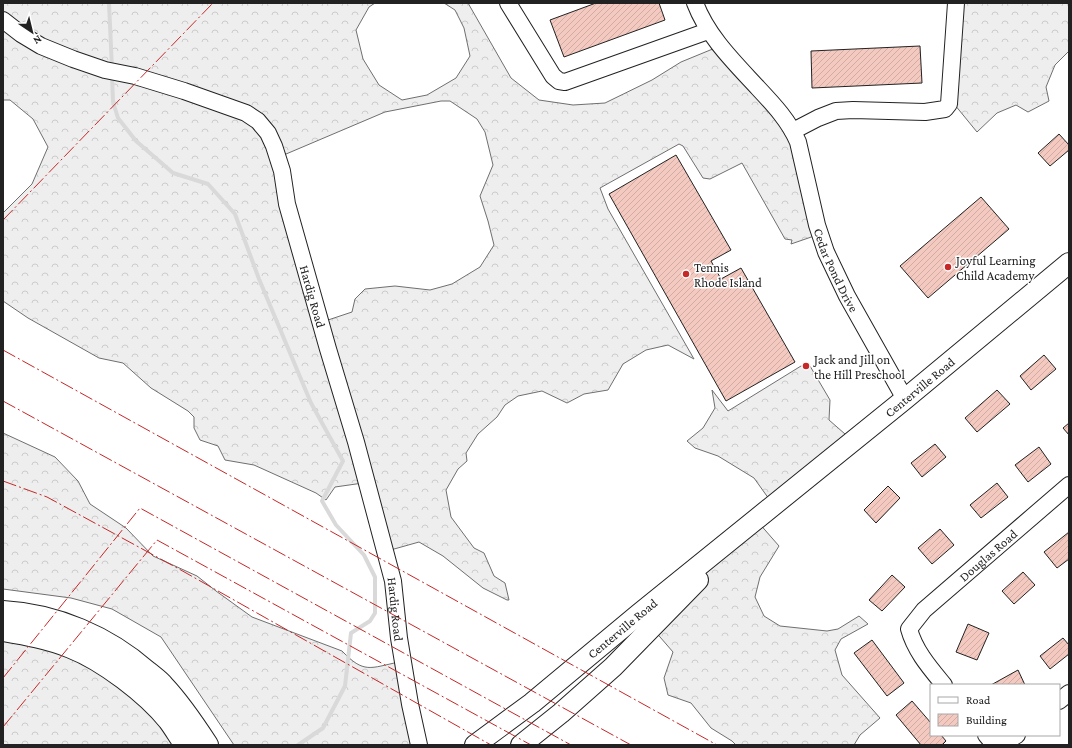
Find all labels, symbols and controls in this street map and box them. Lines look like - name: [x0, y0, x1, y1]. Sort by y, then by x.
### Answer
- north arrow: [12, 12, 52, 52]
- text: N: [31, 33, 44, 48]
- street label: Cedar Pond Drive: [811, 226, 862, 315]
- place label: Joyful Learning Child Academy: [955, 253, 1036, 283]
- place label: Tennis Rhode Island: [694, 260, 762, 290]
- marker: Joyful Learning Child Academy: [943, 262, 953, 272]
- street label: Hardig Road: [297, 263, 329, 329]
- marker: Tennis Rhode Island: [681, 269, 691, 279]
- place label: Jack and Jill on the Hill Preschool: [813, 352, 906, 382]
- street label: Centerville Road: [882, 354, 958, 420]
- marker: Jack and Jill on the Hill Preschool: [801, 361, 811, 371]
- street label: Douglas Road: [956, 526, 1020, 584]
- street label: Hardig Road: [385, 576, 407, 642]
- street label: Centerville Road: [584, 595, 660, 661]
- legend: [930, 684, 1060, 736]
- text: Road: [966, 693, 991, 707]
- text: Building: [966, 713, 1007, 727]

